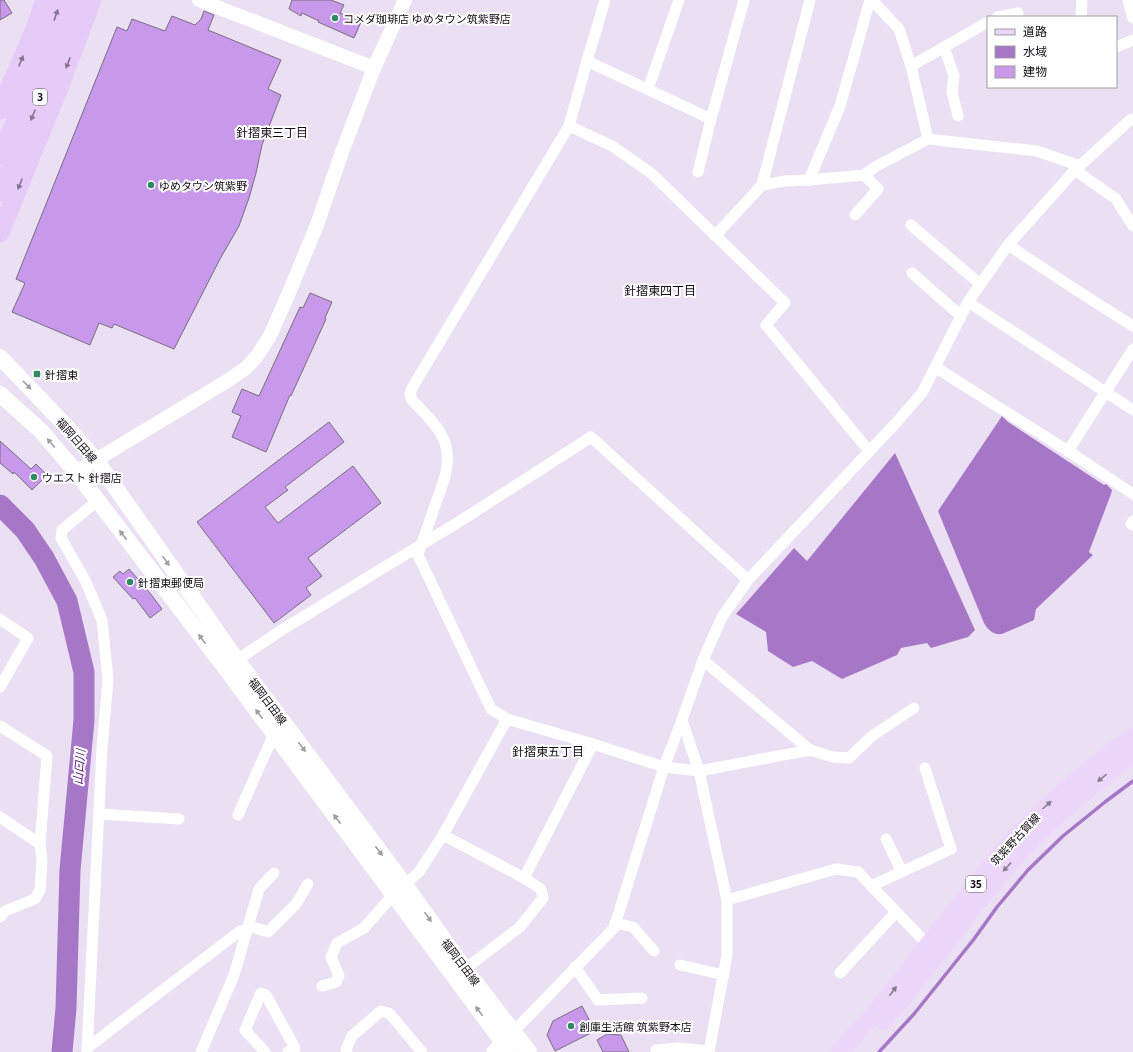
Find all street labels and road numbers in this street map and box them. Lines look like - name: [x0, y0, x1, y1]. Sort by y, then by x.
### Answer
- road number: 3: [33, 89, 47, 105]
- street label: 福岡日田線: [53, 414, 101, 466]
- street label: 福岡日田線: [245, 675, 291, 727]
- street label: 筑紫野古賀線: [987, 810, 1043, 868]
- road number: 35: [966, 876, 986, 892]
- street label: 福岡日田線: [438, 936, 484, 988]

